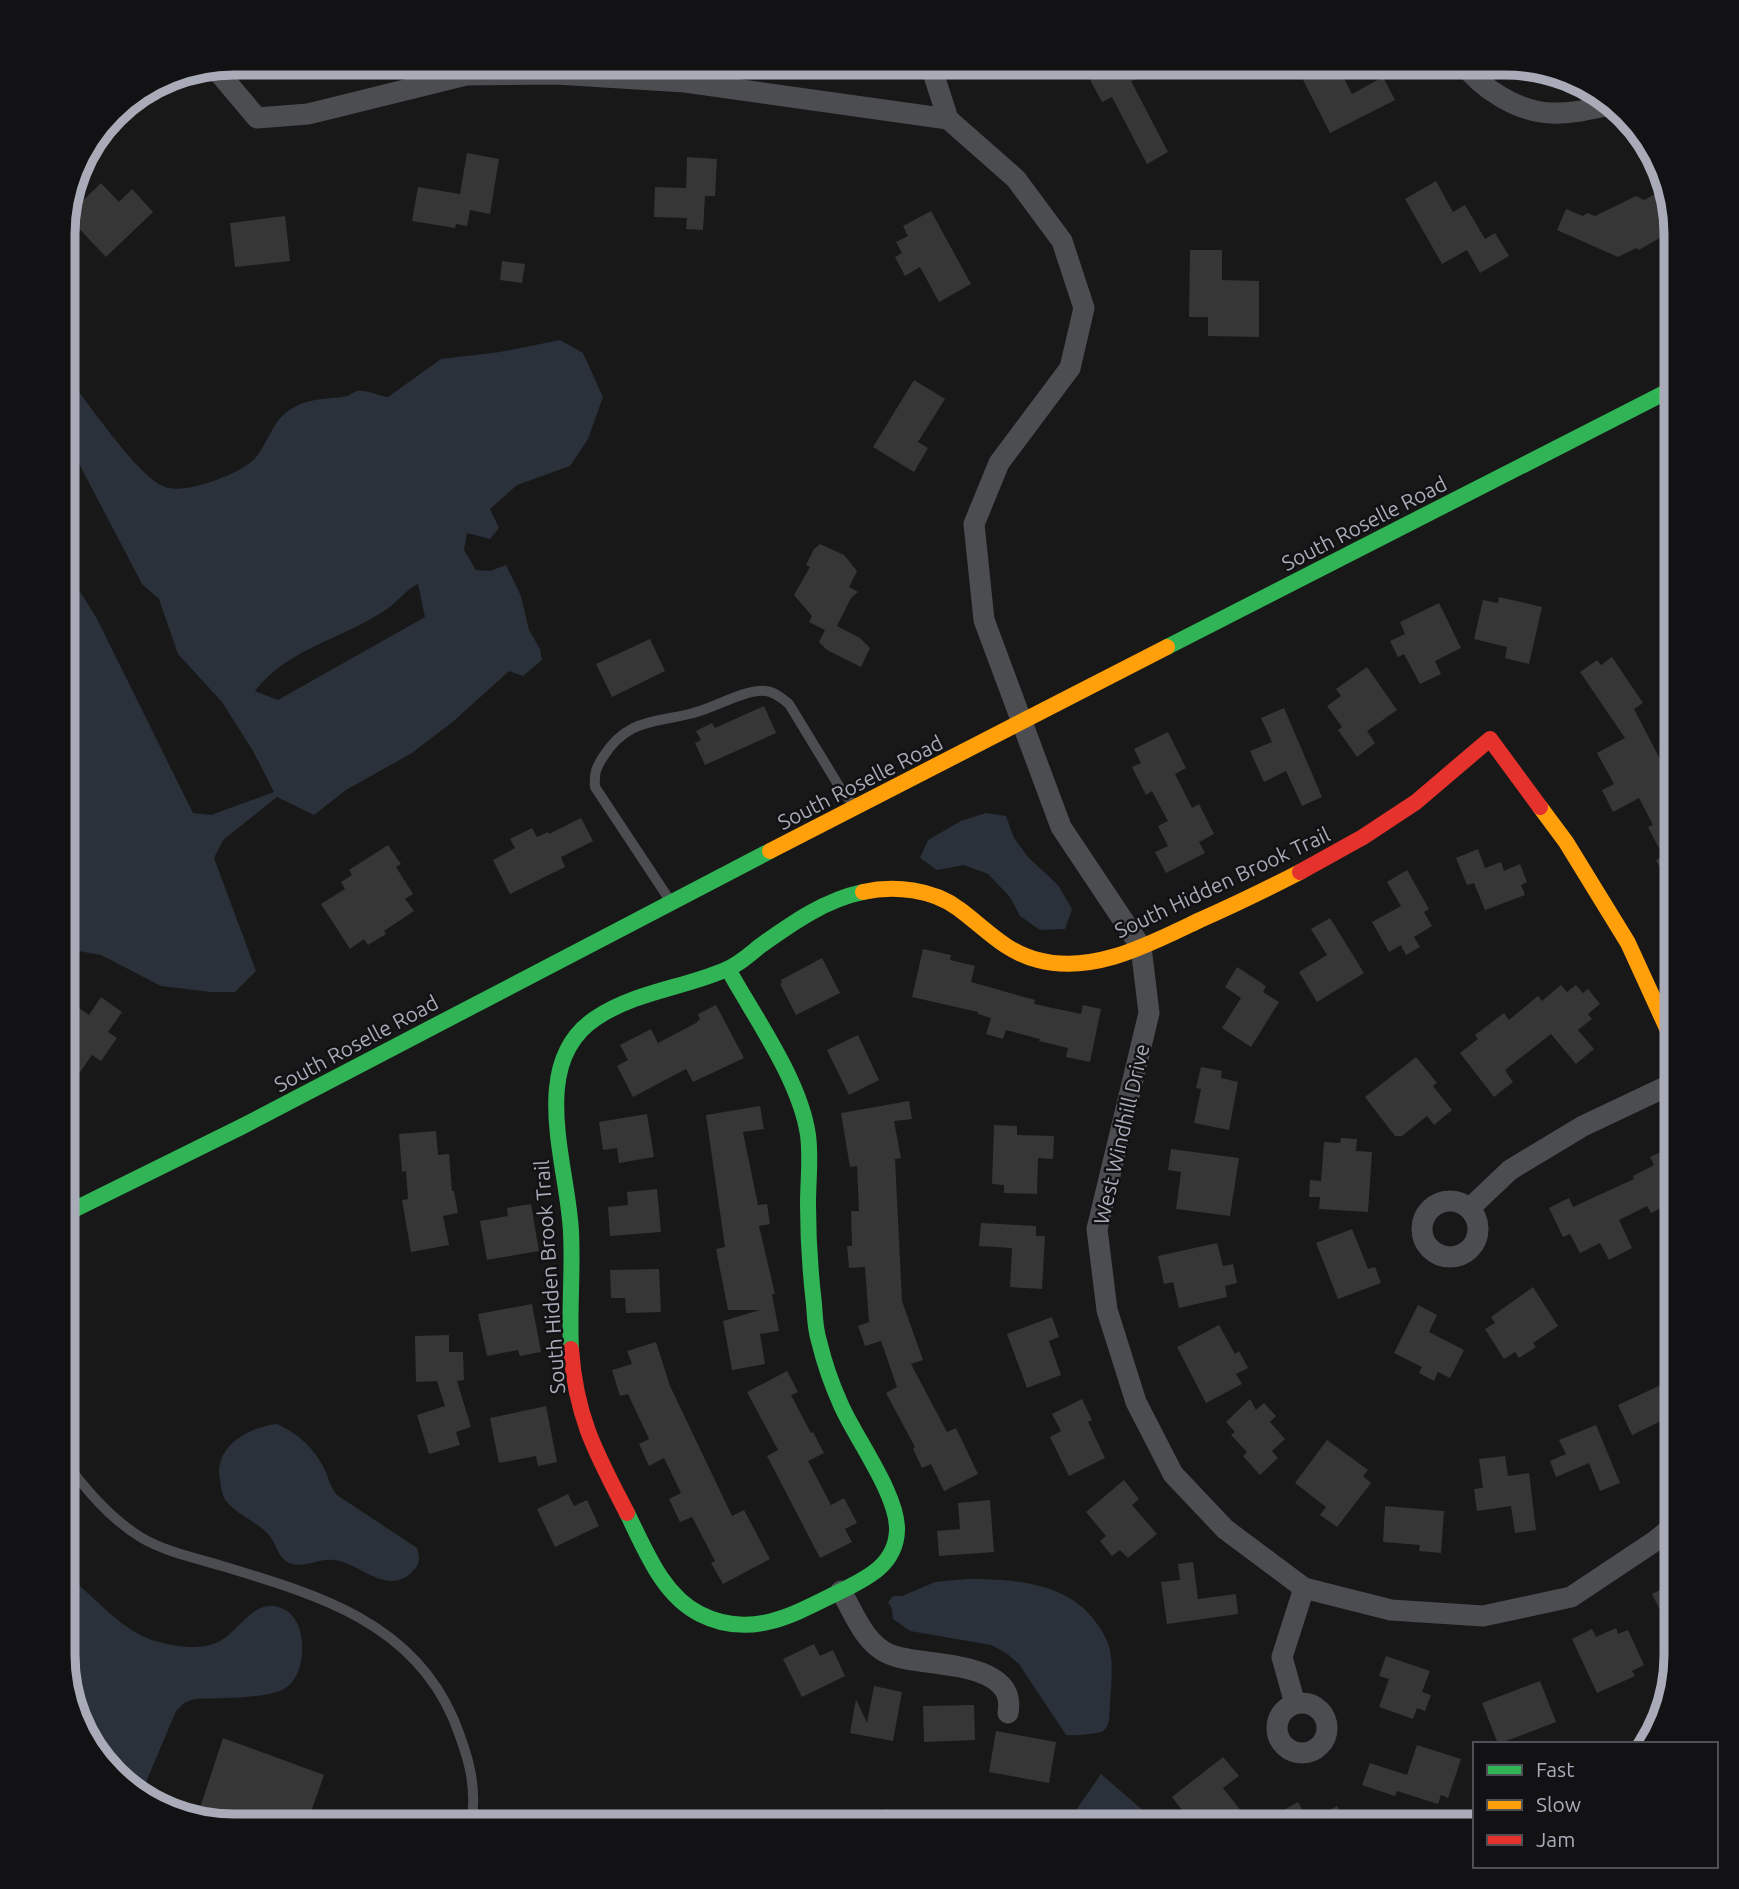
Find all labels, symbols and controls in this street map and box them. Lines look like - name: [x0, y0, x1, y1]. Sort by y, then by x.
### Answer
- street label: South Roselle Road: [1277, 471, 1451, 575]
- street label: South Roselle Road: [773, 730, 947, 834]
- street label: South Hidden Brook Trail: [1111, 822, 1333, 942]
- street label: South Roselle Road: [270, 990, 442, 1096]
- street label: West Windhill Drive: [1089, 1041, 1153, 1227]
- street label: South Hidden Brook Trail: [529, 1159, 569, 1395]
- legend: [1473, 1742, 1718, 1868]
- text: Fast: [1536, 1757, 1574, 1781]
- text: Slow: [1536, 1792, 1581, 1816]
- text: Jam: [1536, 1827, 1575, 1851]

